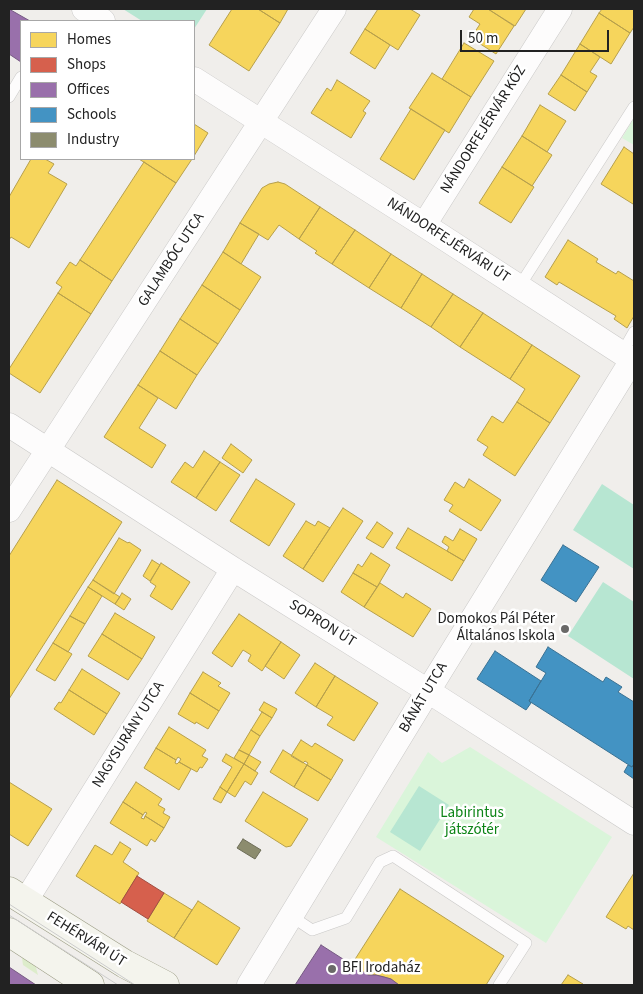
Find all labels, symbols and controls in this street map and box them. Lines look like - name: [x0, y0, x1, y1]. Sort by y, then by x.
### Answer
- legend: [20, 20, 195, 160]
- scale bar: [463, 20, 612, 52]
- text: 50 m: [468, 28, 498, 49]
- text: Homes: [67, 29, 111, 50]
- text: Shops: [67, 54, 106, 75]
- street label: NÁNDORFEJÉRVÁR KÖZ: [437, 63, 531, 197]
- text: Offices: [67, 79, 110, 100]
- text: Schools: [67, 104, 116, 125]
- text: Industry: [67, 129, 119, 150]
- street label: NÁNDORFEJÉRVÁRI ÚT: [383, 194, 513, 288]
- street label: GALAMBÓC UTCA: [135, 210, 209, 310]
- street label: SOPRON ÚT: [285, 596, 359, 652]
- place label: Domokos Pál Péter Általános Iskola: [437, 611, 555, 646]
- marker: Domokos Pál Péter Általános Iskola: [559, 623, 571, 635]
- street label: BÁNÁT UTCA: [396, 659, 452, 737]
- street label: NAGYSURÁNY UTCA: [89, 678, 169, 792]
- park label: Labirintus játszótér: [440, 805, 504, 840]
- street label: FEHÉRVÁRI ÚT: [43, 908, 129, 972]
- place label: BFI Irodaház: [342, 960, 420, 978]
- marker: BFI Irodaház: [326, 963, 338, 975]

